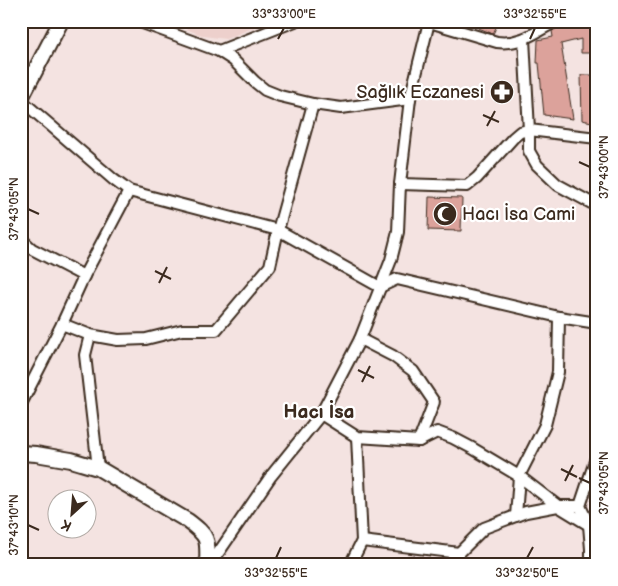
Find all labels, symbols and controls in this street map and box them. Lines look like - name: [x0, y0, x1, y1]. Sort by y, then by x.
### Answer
- text: 33°33'00"E: [252, 7, 316, 22]
- text: 33°32'55"E: [503, 7, 567, 22]
- pharmacy icon: Sağlık Eczanesi: [489, 79, 515, 105]
- place label: Sağlık Eczanesi: [357, 82, 484, 103]
- text: 37°43'00"N: [597, 135, 612, 199]
- text: 37°43'05"N: [7, 177, 22, 241]
- mosque icon: Hacı İsa Cami: [432, 201, 458, 227]
- place label: Hacı İsa Cami: [462, 203, 575, 225]
- district label: Hacı İsa: [284, 399, 354, 424]
- text: 37°43'05"N: [597, 451, 612, 515]
- north arrow: [48, 488, 98, 538]
- text: 37°43'10"N: [7, 494, 22, 556]
- text: K: [58, 515, 75, 535]
- text: 33°32'55"E: [244, 566, 308, 581]
- text: 33°32'50"E: [495, 566, 559, 581]

